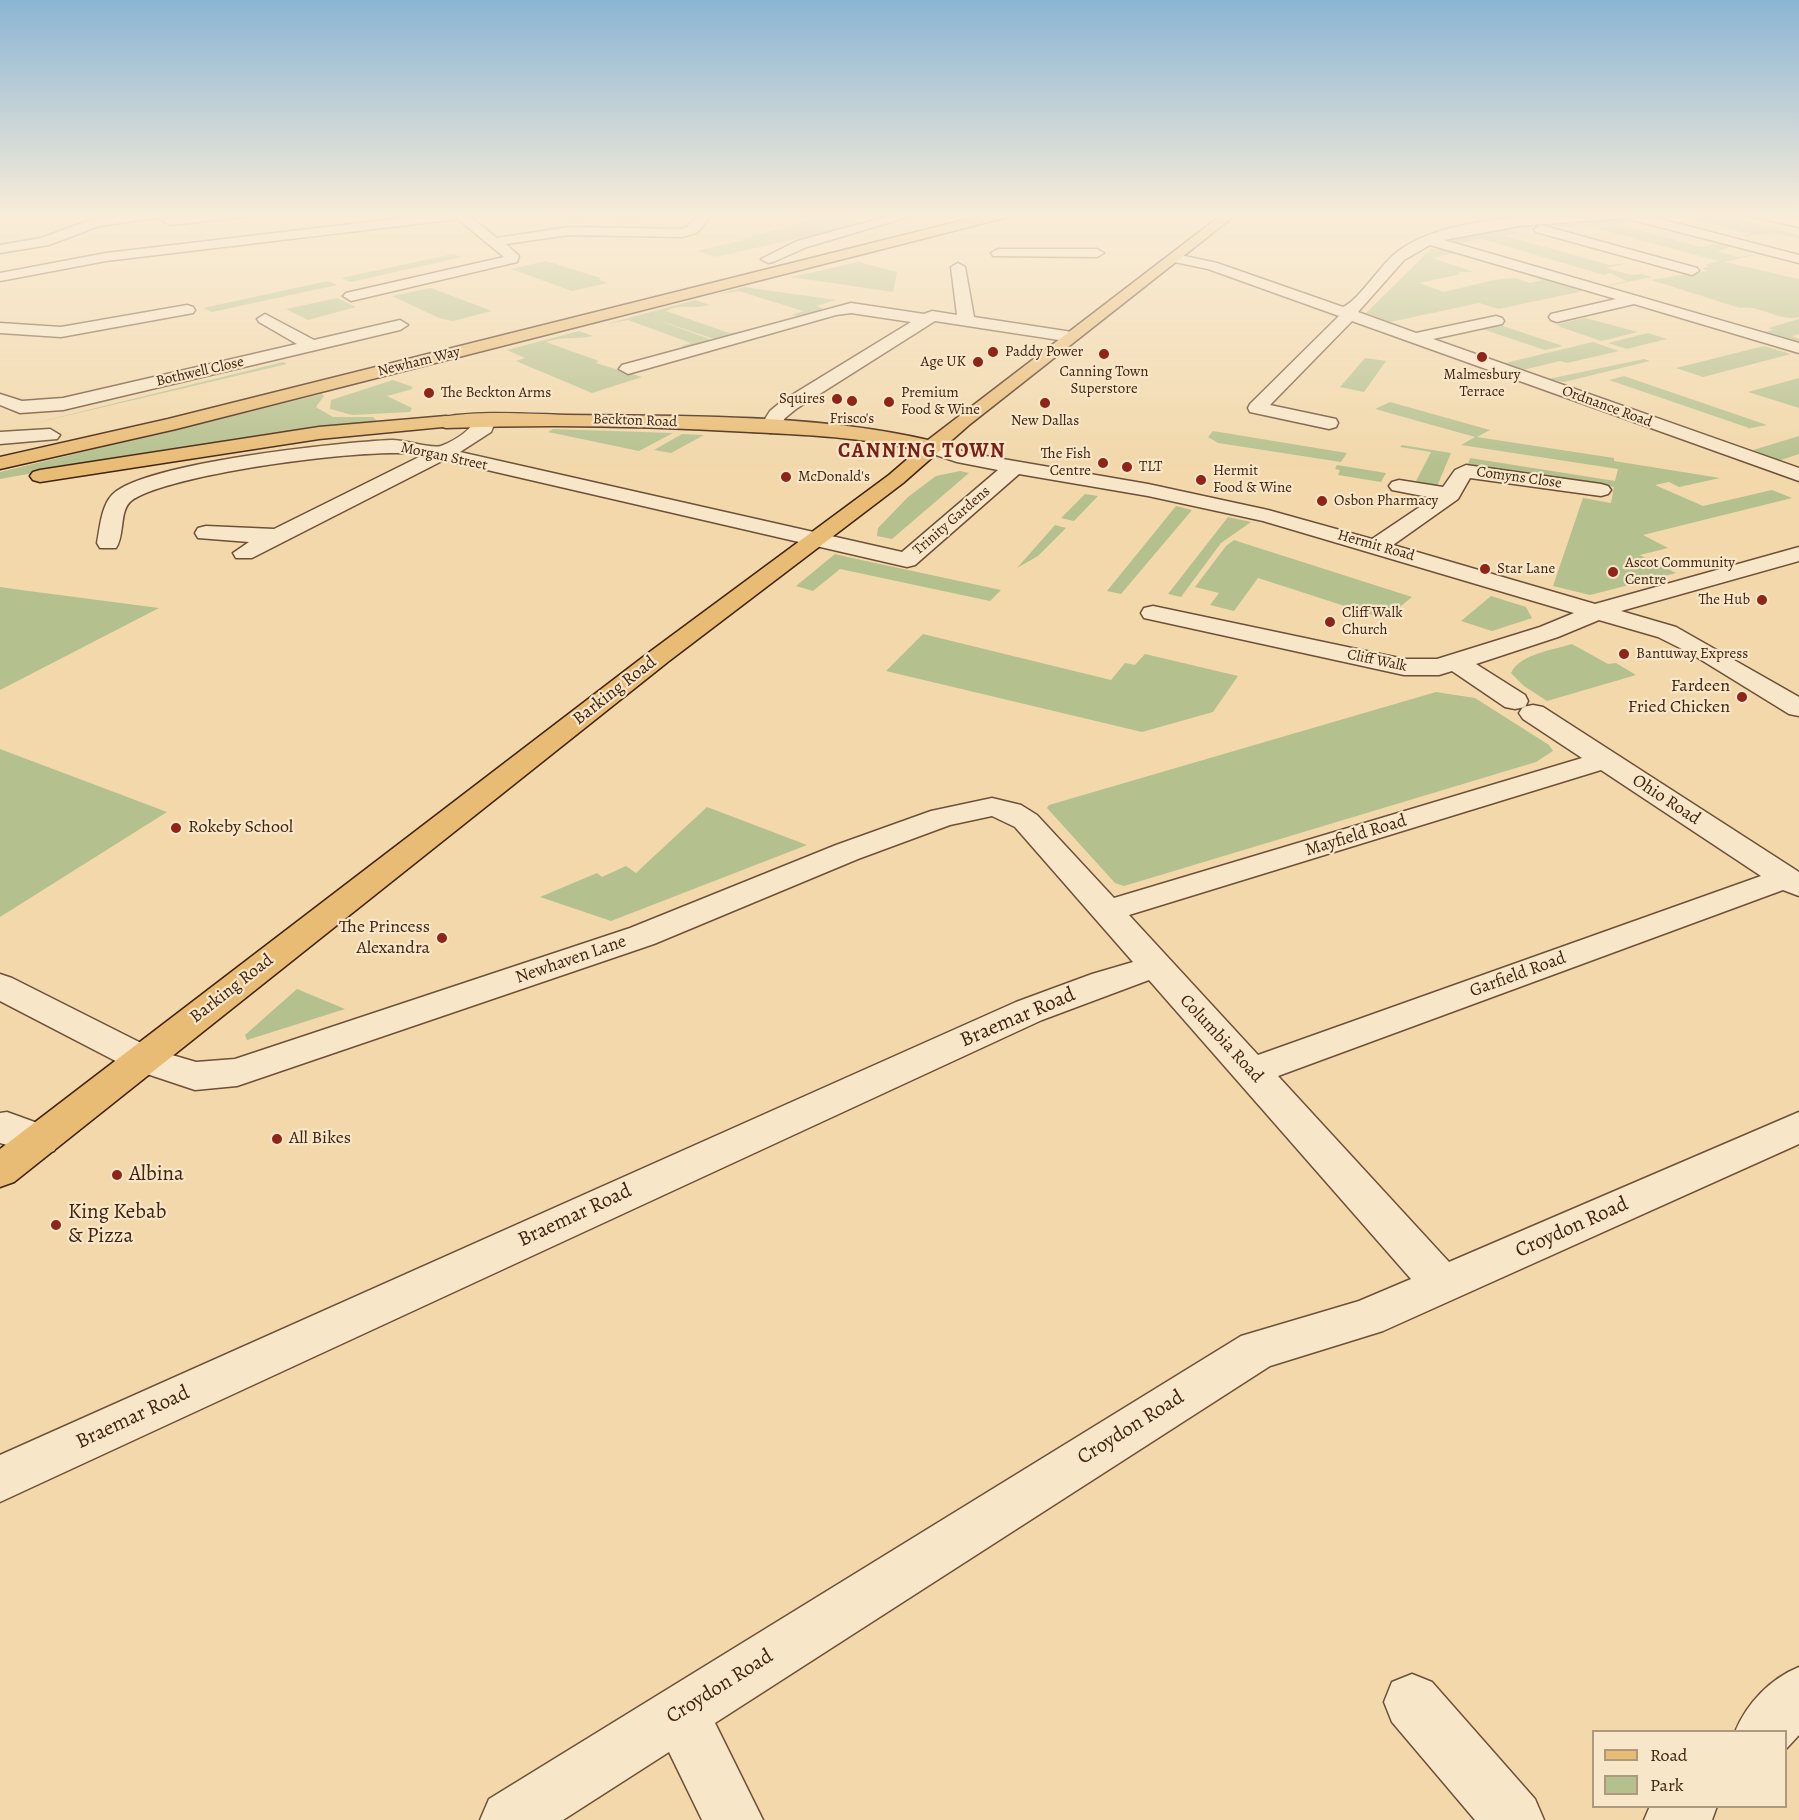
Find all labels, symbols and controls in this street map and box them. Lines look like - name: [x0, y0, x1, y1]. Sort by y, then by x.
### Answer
- street label: Newham Way: [376, 343, 462, 381]
- place label: Paddy Power: [1005, 343, 1083, 361]
- marker: Paddy Power: [986, 345, 1000, 359]
- marker: Canning Town Superstore: [1097, 347, 1111, 361]
- marker: Malmesbury Terrace: [1475, 350, 1489, 364]
- street label: Bothwell Close: [154, 353, 246, 391]
- place label: Age UK: [920, 353, 966, 371]
- marker: Age UK: [971, 355, 985, 369]
- place label: Canning Town Superstore: [1059, 363, 1149, 398]
- place label: Malmesbury Terrace: [1444, 366, 1520, 401]
- street label: Ordnance Road: [1560, 382, 1654, 432]
- place label: The Beckton Arms: [441, 384, 551, 402]
- place label: Premium Food & Wine: [901, 384, 980, 419]
- marker: The Beckton Arms: [422, 386, 436, 400]
- place label: Squires: [779, 390, 825, 408]
- marker: Squires: [830, 392, 844, 406]
- marker: Frisco's: [845, 394, 859, 408]
- marker: Premium Food & Wine: [882, 395, 896, 409]
- marker: New Dallas: [1038, 396, 1052, 410]
- place label: Frisco's: [830, 410, 874, 428]
- street label: Beckton Road: [593, 411, 677, 431]
- place label: New Dallas: [1011, 412, 1079, 430]
- street label: Morgan Street: [399, 439, 489, 475]
- district label: CANNING TOWN: [838, 440, 1006, 464]
- place label: The Fish Centre: [1041, 445, 1091, 480]
- marker: The Fish Centre: [1096, 456, 1110, 470]
- place label: TLT: [1139, 458, 1162, 476]
- marker: TLT: [1120, 460, 1134, 474]
- place label: Hermit Food & Wine: [1213, 462, 1292, 497]
- street label: Comyns Close: [1475, 463, 1563, 493]
- place label: McDonald's: [798, 468, 870, 486]
- marker: McDonald's: [779, 470, 793, 484]
- marker: Hermit Food & Wine: [1194, 473, 1208, 487]
- street label: Trinity Gardens: [910, 483, 994, 559]
- place label: Osbon Pharmacy: [1334, 492, 1438, 510]
- marker: Osbon Pharmacy: [1315, 494, 1329, 508]
- street label: Hermit Road: [1335, 526, 1417, 566]
- place label: Ascot Community Centre: [1625, 554, 1735, 589]
- place label: Star Lane: [1497, 560, 1555, 578]
- marker: Star Lane: [1478, 562, 1492, 576]
- marker: Ascot Community Centre: [1606, 565, 1620, 579]
- place label: The Hub: [1698, 591, 1750, 609]
- marker: The Hub: [1755, 593, 1769, 607]
- place label: Cliff Walk Church: [1342, 604, 1403, 639]
- marker: Cliff Walk Church: [1323, 615, 1337, 629]
- place label: Bantuway Express: [1636, 645, 1748, 663]
- street label: Cliff Walk: [1345, 646, 1409, 676]
- marker: Bantuway Express: [1617, 647, 1631, 661]
- street label: Barking Road: [569, 652, 661, 730]
- place label: Fardeen Fried Chicken: [1628, 676, 1730, 718]
- marker: Fardeen Fried Chicken: [1735, 690, 1749, 704]
- street label: Ohio Road: [1628, 770, 1704, 830]
- street label: Mayfield Road: [1303, 810, 1409, 862]
- place label: Rokeby School: [188, 817, 293, 839]
- marker: Rokeby School: [169, 821, 183, 835]
- place label: The Princess Alexandra: [339, 917, 430, 960]
- marker: The Princess Alexandra: [435, 931, 449, 945]
- street label: Newhaven Lane: [513, 931, 629, 989]
- street label: Garfield Road: [1467, 948, 1569, 1002]
- street label: Barking Road: [186, 950, 278, 1028]
- street label: Braemar Road: [957, 982, 1079, 1054]
- street label: Columbia Road: [1175, 990, 1267, 1088]
- place label: All Bikes: [289, 1128, 351, 1150]
- marker: All Bikes: [270, 1132, 284, 1146]
- place label: Albina: [129, 1162, 184, 1188]
- marker: Albina: [110, 1168, 124, 1182]
- street label: Braemar Road: [514, 1179, 636, 1253]
- street label: Croydon Road: [1512, 1192, 1632, 1264]
- place label: King Kebab & Pizza: [68, 1200, 166, 1250]
- marker: King Kebab & Pizza: [49, 1218, 63, 1232]
- street label: Braemar Road: [72, 1381, 194, 1455]
- street label: Croydon Road: [1073, 1385, 1189, 1471]
- street label: Croydon Road: [662, 1644, 778, 1730]
- legend: [1592, 1730, 1787, 1808]
- text: Road: [1650, 1743, 1687, 1767]
- text: Park: [1650, 1773, 1684, 1797]

